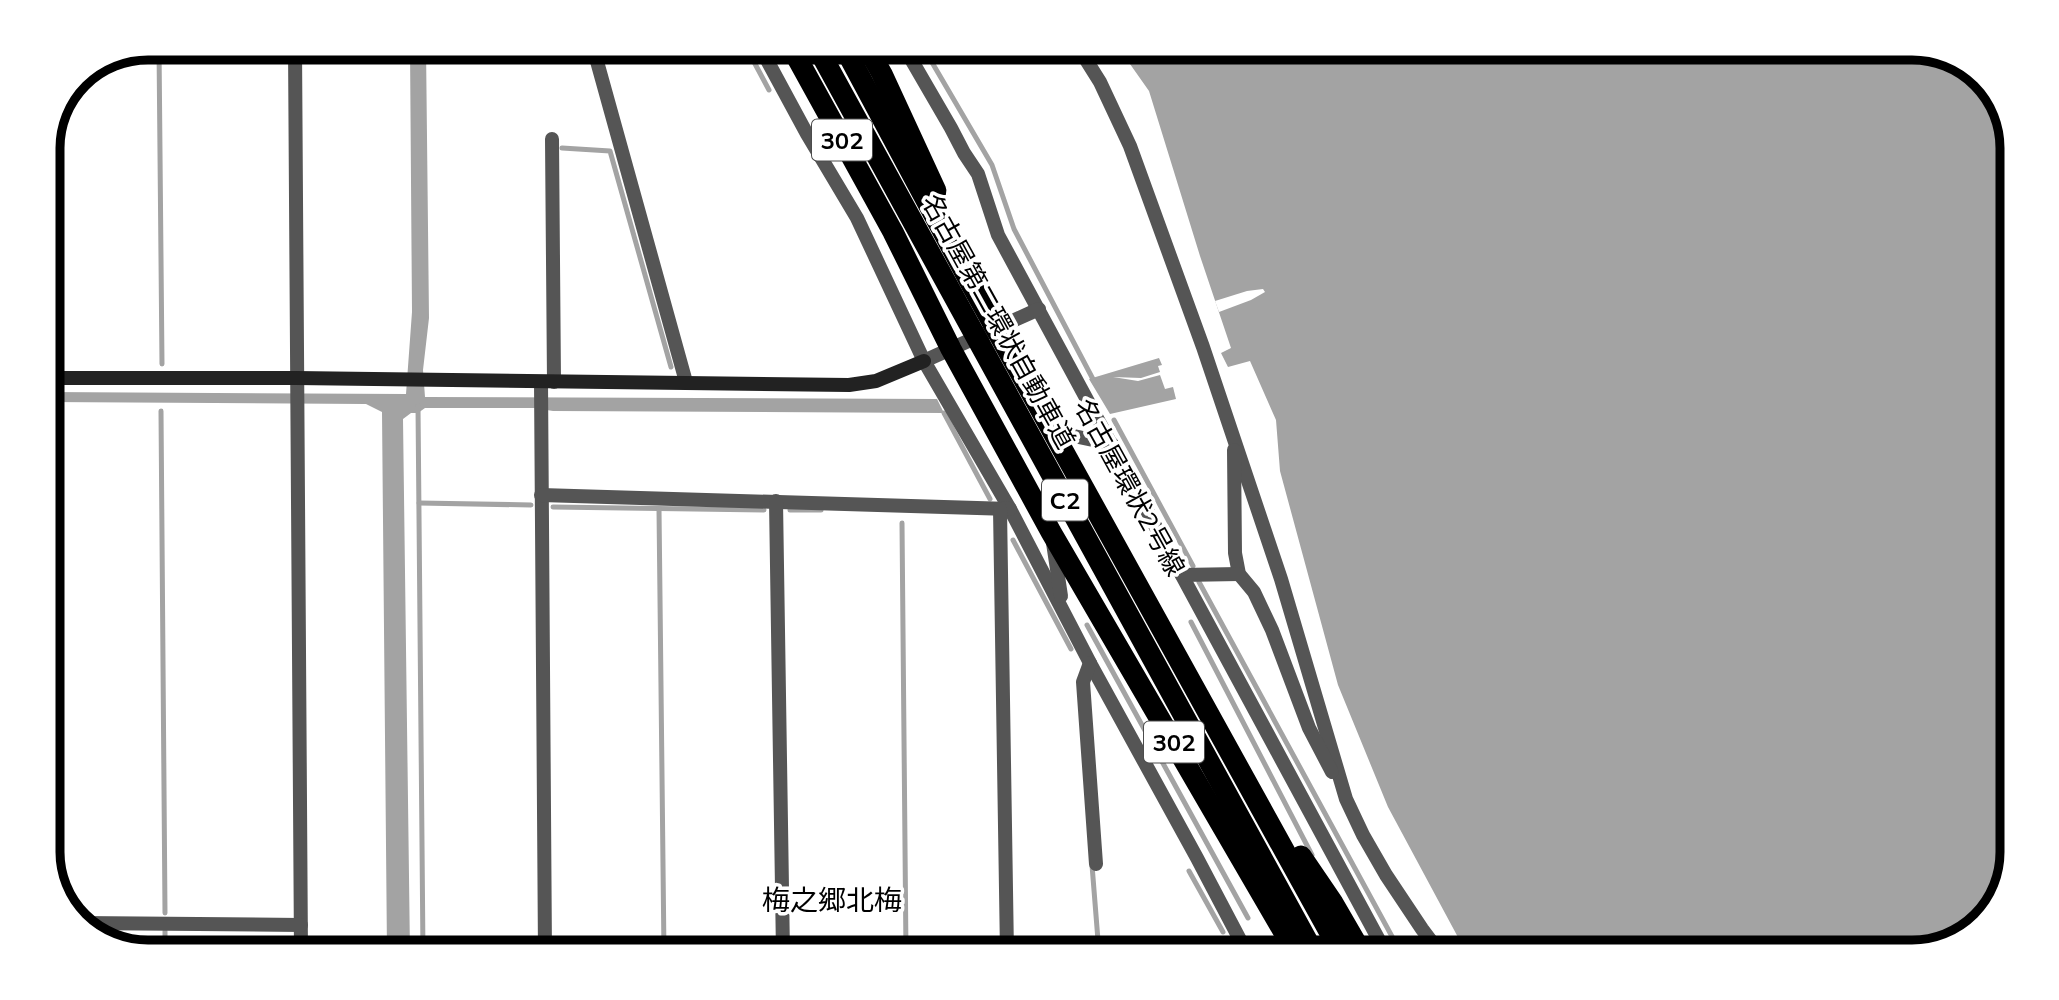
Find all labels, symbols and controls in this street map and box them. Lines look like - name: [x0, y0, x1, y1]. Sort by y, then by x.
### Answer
- road number: 302: [812, 120, 872, 160]
- street label: 名古屋第二環状自動車道: [915, 188, 1083, 454]
- street label: 名古屋環状2号線: [1068, 393, 1192, 581]
- road number: C2: [1042, 480, 1088, 520]
- road number: 302: [1144, 722, 1204, 762]
- district label: 梅之郷北梅: [762, 882, 902, 917]

